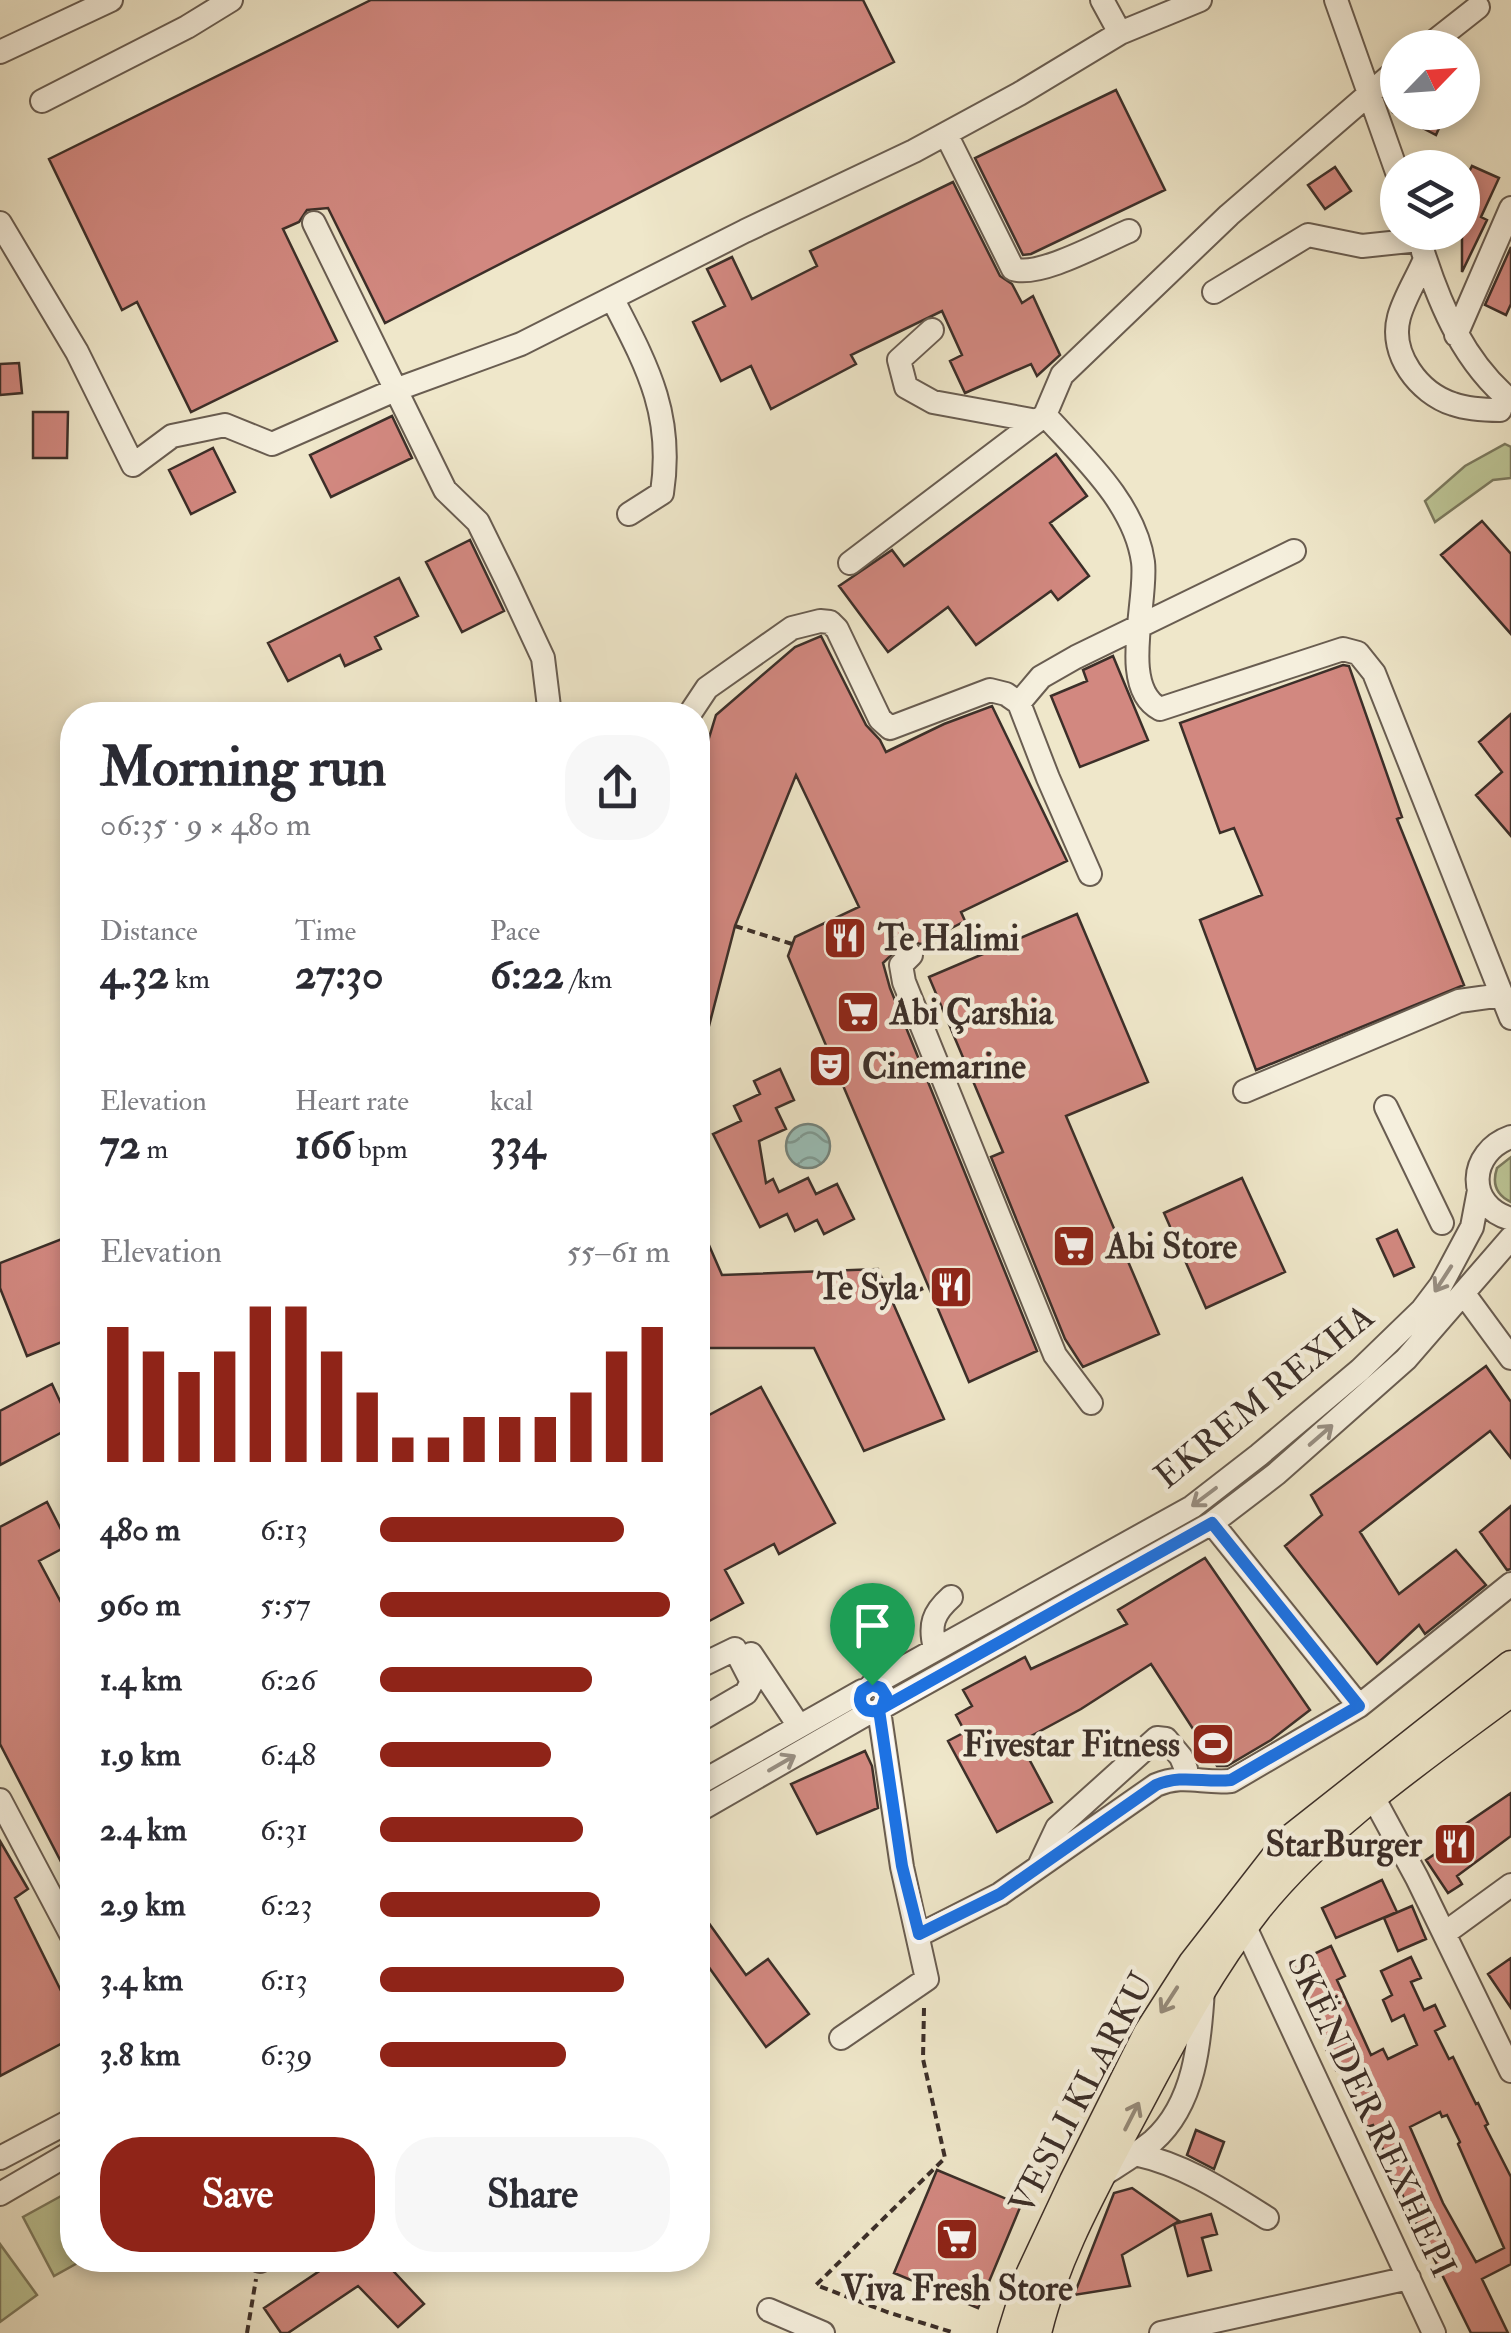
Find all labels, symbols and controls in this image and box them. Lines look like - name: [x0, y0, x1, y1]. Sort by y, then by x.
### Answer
- north arrow: [1380, 30, 1480, 130]
- map controls: [1380, 30, 1480, 250]
- button: layers: [1380, 150, 1480, 250]
- text: Morning run: [100, 733, 386, 802]
- button: share: [565, 735, 670, 840]
- text: 06:35 · 9 × 480 m: [100, 805, 311, 845]
- text: Distance: [100, 914, 198, 949]
- text: Time: [295, 914, 356, 949]
- text: Pace: [490, 914, 540, 949]
- restaurant icon: Te Halimi: [822, 915, 868, 961]
- place label: Te Halimi: [877, 917, 1020, 961]
- text: 4.32: [100, 949, 169, 1001]
- text: 27:30: [295, 949, 384, 1001]
- text: 6:22: [490, 949, 564, 1001]
- text: km: [169, 962, 210, 997]
- text: /km: [564, 962, 612, 997]
- supermarket icon: Abi Çarshia: [835, 989, 881, 1035]
- place label: Abi Çarshia: [888, 991, 1054, 1035]
- theatre icon: Cinemarine: [807, 1043, 853, 1089]
- place label: Cinemarine: [862, 1045, 1026, 1089]
- text: Elevation: [100, 1084, 207, 1119]
- text: Heart rate: [295, 1084, 409, 1119]
- text: kcal: [490, 1084, 533, 1119]
- text: 72: [100, 1119, 141, 1171]
- text: 166: [295, 1119, 352, 1171]
- text: 334: [490, 1119, 545, 1171]
- text: m: [141, 1132, 168, 1167]
- text: bpm: [352, 1132, 408, 1167]
- supermarket icon: Abi Store: [1051, 1223, 1097, 1269]
- place label: Abi Store: [1104, 1225, 1237, 1269]
- text: Elevation: [100, 1232, 222, 1272]
- text: 55–61 m: [567, 1232, 670, 1272]
- restaurant icon: Te Syla: [928, 1264, 974, 1310]
- one-way arrow: [1433, 1264, 1454, 1293]
- place label: Te Syla: [816, 1266, 920, 1311]
- street label: EKREM REXHA: [1146, 1295, 1383, 1499]
- one-way arrow: [1308, 1424, 1333, 1447]
- one-way arrow: [1191, 1486, 1218, 1507]
- text: 480 m: [100, 1510, 180, 1550]
- text: 6:13: [260, 1510, 308, 1550]
- pin: [830, 1583, 915, 1686]
- text: 960 m: [100, 1585, 180, 1625]
- text: 5:57: [260, 1585, 311, 1625]
- icon: arrive: [845, 1598, 900, 1653]
- text: 1.4 km: [100, 1660, 182, 1700]
- text: 6:26: [260, 1660, 316, 1700]
- sports icon: Fivestar Fitness: [1190, 1721, 1236, 1767]
- place label: Fivestar Fitness: [963, 1723, 1180, 1767]
- text: 1.9 km: [100, 1735, 181, 1775]
- text: 6:48: [260, 1735, 316, 1775]
- one-way arrow: [767, 1753, 796, 1773]
- text: 2.4 km: [100, 1810, 187, 1850]
- text: 6:31: [260, 1810, 308, 1850]
- restaurant icon: StarBurger: [1432, 1821, 1478, 1867]
- place label: StarBurger: [1265, 1823, 1423, 1867]
- text: 2.9 km: [100, 1885, 186, 1925]
- text: 6:23: [260, 1885, 313, 1925]
- street label: SKËNDER REXHEPI: [1277, 1947, 1465, 2284]
- text: 3.4 km: [100, 1960, 183, 2000]
- text: 6:13: [260, 1960, 308, 2000]
- street label: VESLI KLARKU: [1000, 1965, 1164, 2222]
- one-way arrow: [1159, 1985, 1180, 2014]
- text: 3.8 km: [100, 2035, 180, 2075]
- text: 6:39: [260, 2035, 313, 2075]
- one-way arrow: [1123, 2102, 1142, 2132]
- button: Save: [100, 2137, 375, 2252]
- button: Share: [395, 2137, 670, 2252]
- supermarket icon: Viva Fresh Store: [934, 2216, 980, 2262]
- place label: Viva Fresh Store: [840, 2267, 1073, 2311]

